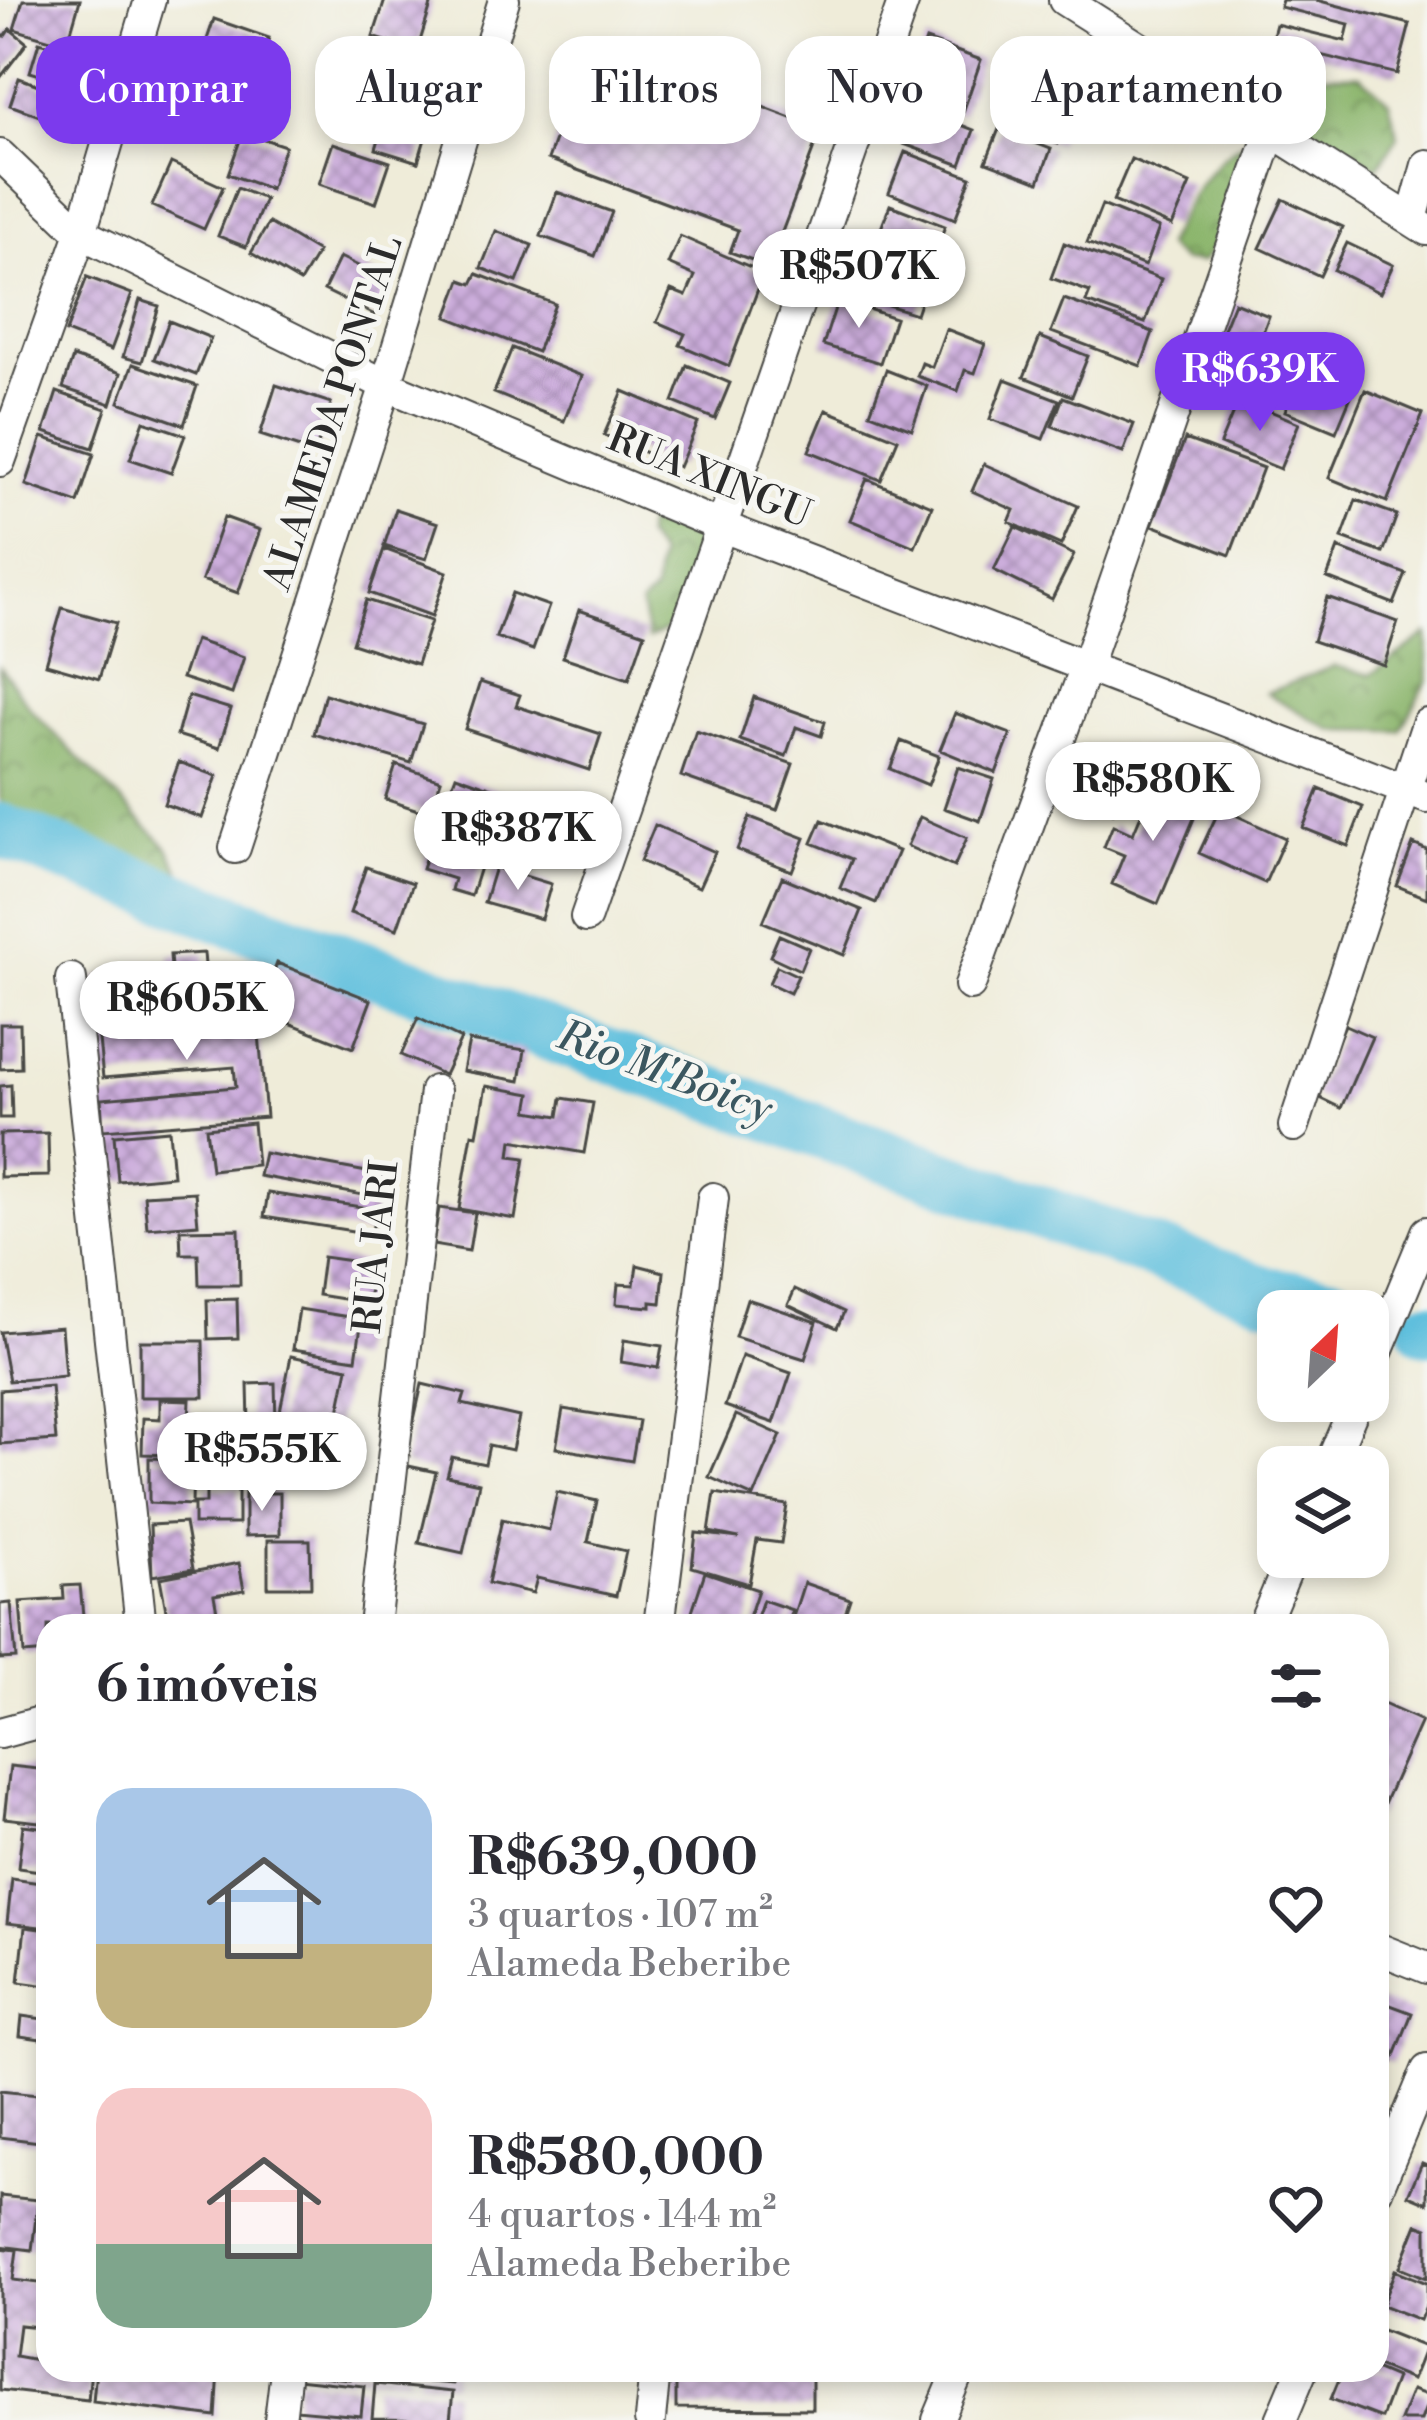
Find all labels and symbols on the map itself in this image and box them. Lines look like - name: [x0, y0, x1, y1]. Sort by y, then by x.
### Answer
- pin: R$507K: [761, 229, 957, 331]
- street label: ALAMEDA PONTAL: [253, 230, 414, 597]
- pin: R$639K: [1162, 332, 1358, 434]
- street label: RUA XINGU: [600, 414, 818, 540]
- pin: R$580K: [1055, 742, 1251, 844]
- pin: R$387K: [420, 791, 616, 893]
- pin: R$605K: [89, 961, 285, 1063]
- water label: Rio M'Boicy: [549, 1009, 781, 1137]
- street label: RUA JARI: [344, 1158, 410, 1336]
- north arrow: [1257, 1290, 1389, 1422]
- pin: R$555K: [164, 1412, 360, 1514]

